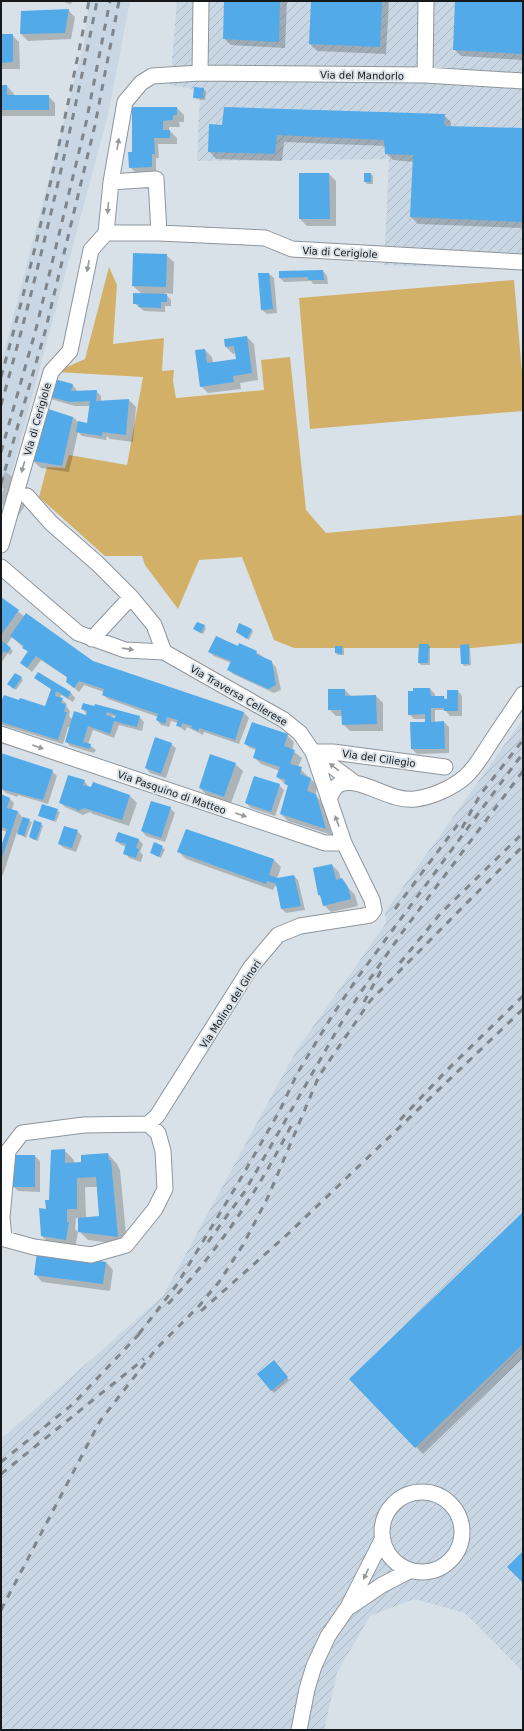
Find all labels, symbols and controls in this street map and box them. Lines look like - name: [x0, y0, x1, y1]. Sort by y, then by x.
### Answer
- street label: Via del Mandorlo: [320, 69, 404, 82]
- one-way arrow: [115, 138, 121, 150]
- one-way arrow: [105, 202, 112, 214]
- street label: Via di Cerigiole: [302, 245, 378, 260]
- one-way arrow: [85, 260, 91, 272]
- street label: Via di Cerigiole: [22, 381, 53, 457]
- one-way arrow: [20, 461, 26, 473]
- one-way arrow: [121, 646, 134, 652]
- street label: Via Traversa Cellerese: [188, 663, 289, 728]
- one-way arrow: [32, 744, 44, 750]
- street label: Via del Ciliegio: [342, 748, 416, 769]
- one-way arrow: [329, 763, 340, 771]
- street label: Via Pasquino di Matteo: [116, 769, 227, 816]
- one-way arrow: [235, 812, 247, 818]
- one-way arrow: [333, 815, 339, 827]
- street label: Via Molino del Ginori: [198, 958, 263, 1050]
- one-way arrow: [363, 1568, 369, 1579]

